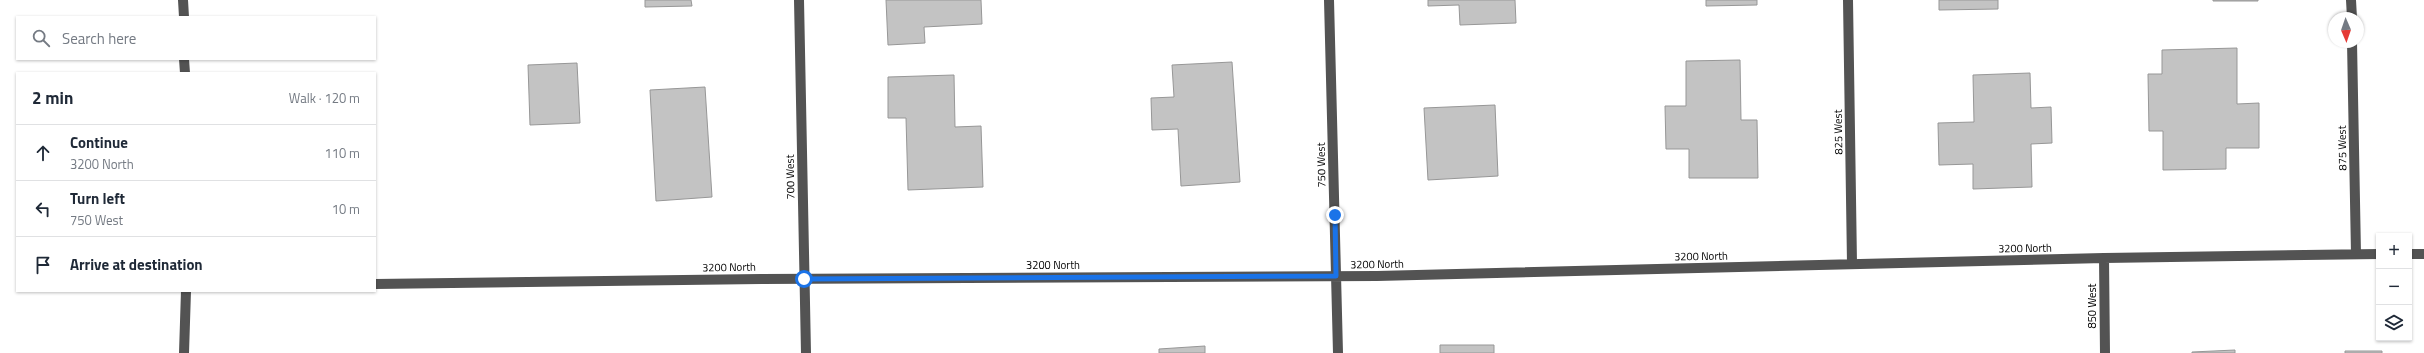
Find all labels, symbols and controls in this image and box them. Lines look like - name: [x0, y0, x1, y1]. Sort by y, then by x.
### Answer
- north arrow: [2328, 12, 2364, 48]
- search box: [16, 16, 376, 60]
- icon: search: [30, 27, 52, 49]
- text: Search here: [62, 27, 136, 50]
- text: 2 min: [32, 85, 73, 111]
- text: Walk · 120 m: [289, 88, 360, 108]
- street label: 825 West: [1830, 109, 1846, 155]
- street label: 875 West: [2334, 125, 2350, 171]
- text: Continue: [70, 131, 128, 154]
- icon: ahead: [32, 142, 54, 164]
- street label: 750 West: [1313, 142, 1329, 188]
- text: 110 m: [324, 143, 360, 163]
- text: 3200 North: [70, 154, 134, 174]
- street label: 700 West: [782, 154, 798, 200]
- text: Turn left: [70, 187, 125, 210]
- icon: left: [32, 198, 54, 220]
- text: 10 m: [332, 199, 360, 219]
- route end: [1326, 206, 1344, 224]
- text: 750 West: [70, 210, 123, 230]
- map controls: [2376, 233, 2412, 341]
- button: +: [2376, 233, 2412, 269]
- street label: 3200 North: [1998, 240, 2052, 256]
- street label: 3200 North: [1674, 248, 1728, 264]
- text: Arrive at destination: [70, 253, 203, 276]
- icon: arrive: [32, 254, 54, 276]
- street label: 3200 North: [1350, 256, 1404, 272]
- street label: 3200 North: [1026, 257, 1080, 273]
- street label: 3200 North: [702, 259, 756, 275]
- button: −: [2376, 269, 2412, 305]
- route start: [795, 270, 813, 288]
- street label: 850 West: [2084, 283, 2100, 328]
- button: layers: [2376, 305, 2412, 341]

